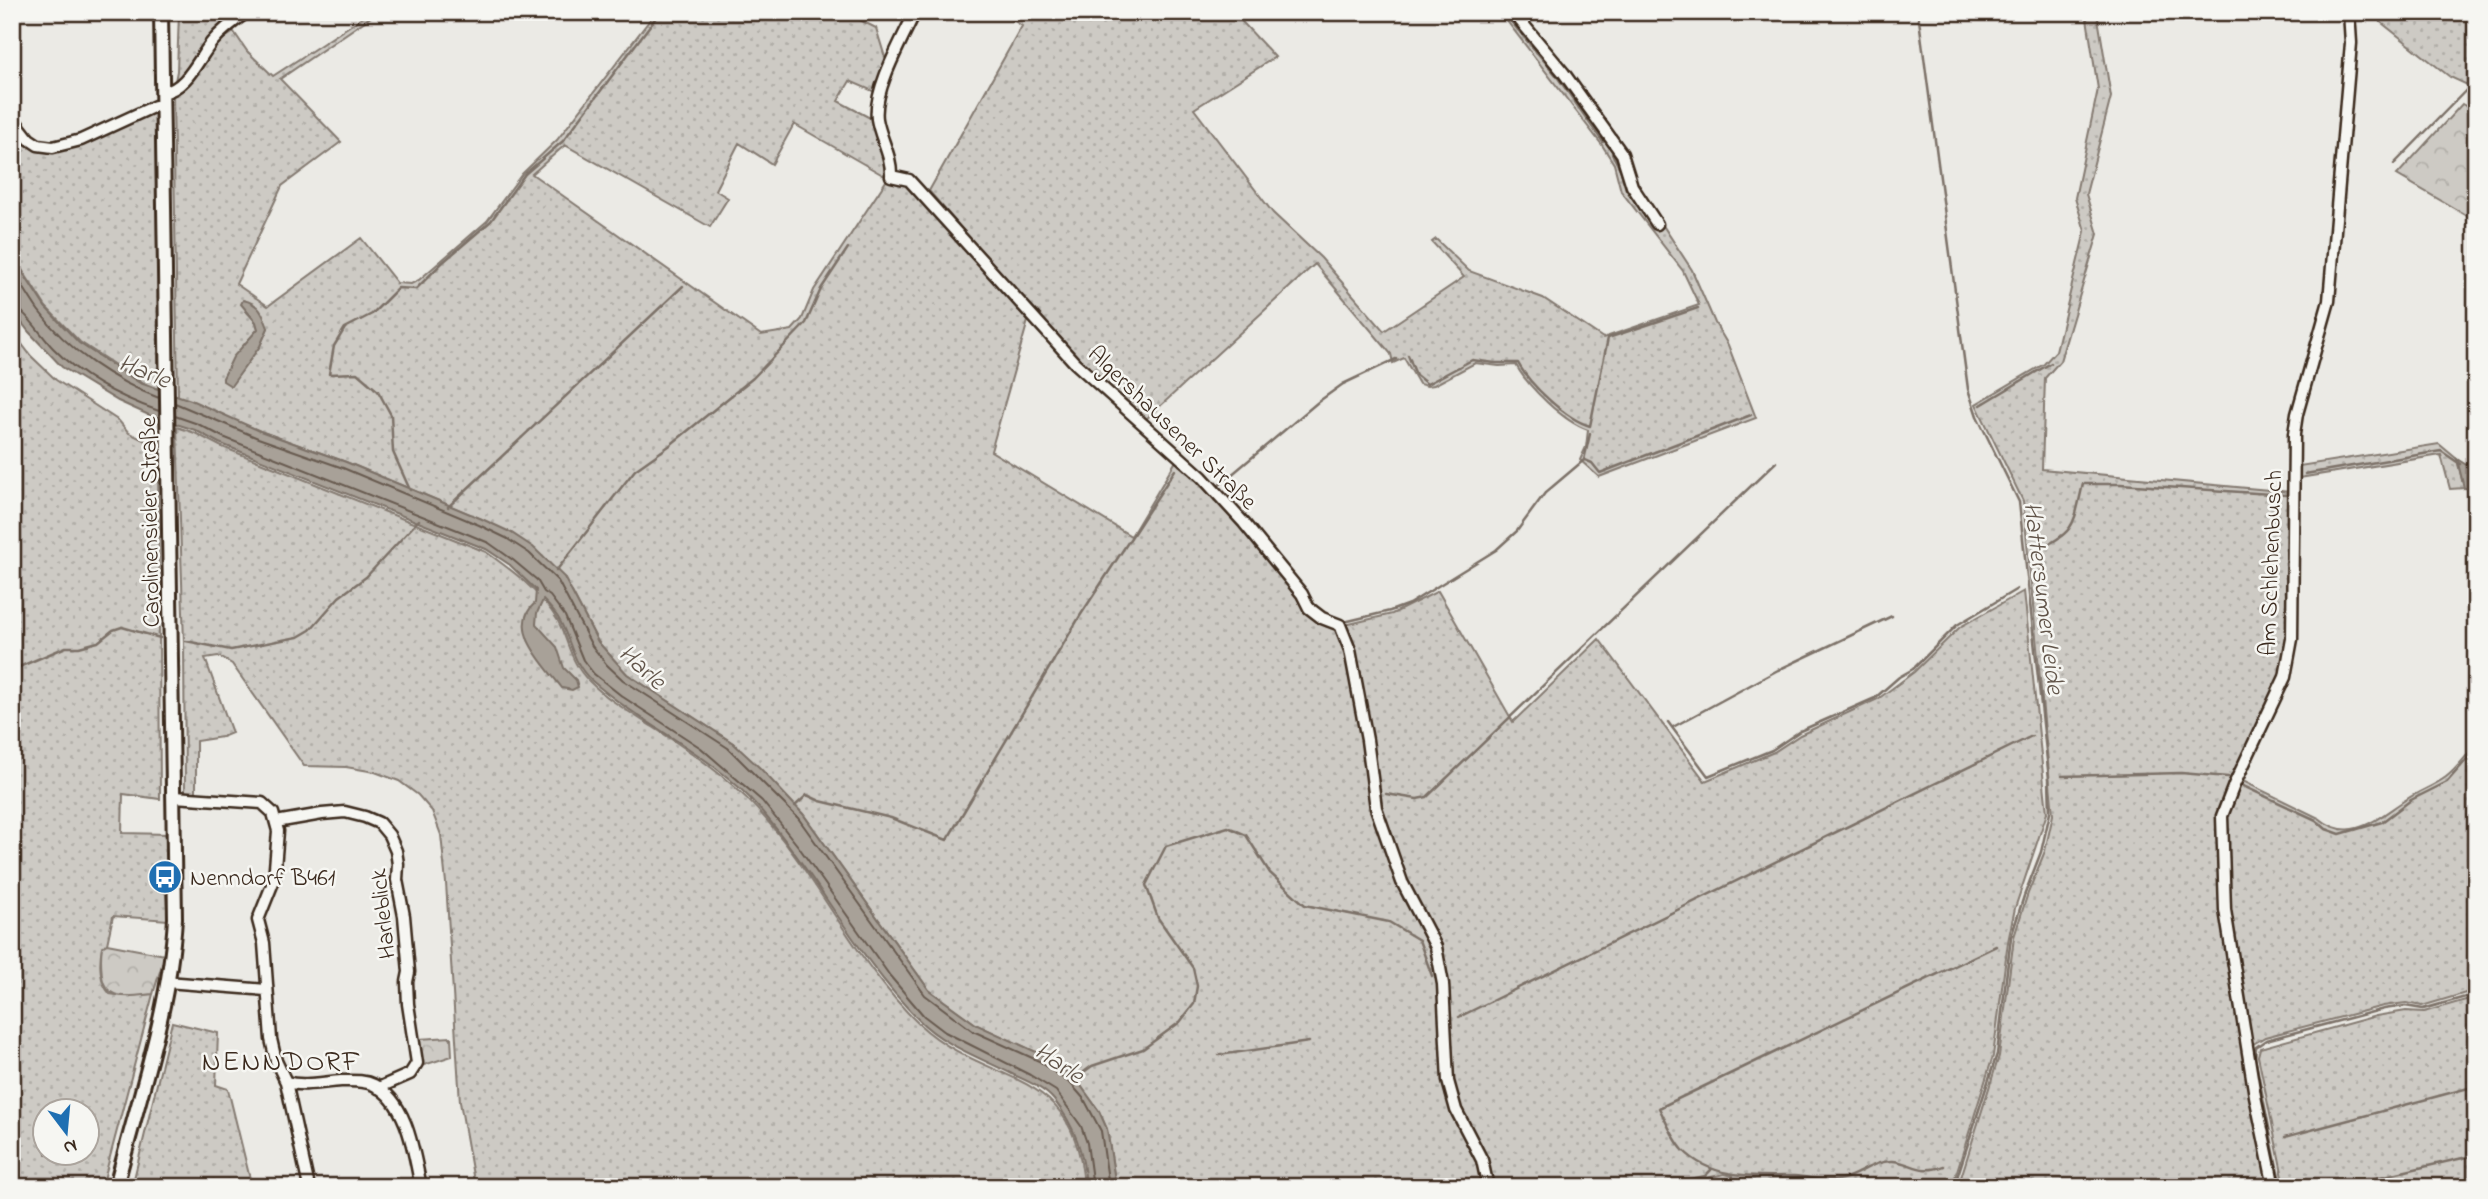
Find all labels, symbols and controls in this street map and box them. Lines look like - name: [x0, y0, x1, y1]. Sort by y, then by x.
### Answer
- street label: Algershausener Straße: [1078, 338, 1264, 519]
- water label: Harle: [112, 345, 177, 401]
- street label: Carolinensieler Straße: [132, 416, 171, 628]
- street label: Am Schlehenbusch: [2252, 469, 2293, 657]
- water label: Hattersumer Leide: [2011, 500, 2073, 698]
- water label: Harle: [608, 636, 674, 701]
- bus stop icon: Nenndorf B461: [146, 858, 184, 896]
- place label: Nenndorf B461: [190, 862, 336, 897]
- street label: Harleblick: [362, 866, 407, 961]
- water label: Harle: [1026, 1034, 1092, 1096]
- district label: NENNDORF: [202, 1043, 362, 1084]
- north arrow: [32, 1098, 102, 1168]
- text: N: [60, 1131, 80, 1161]

